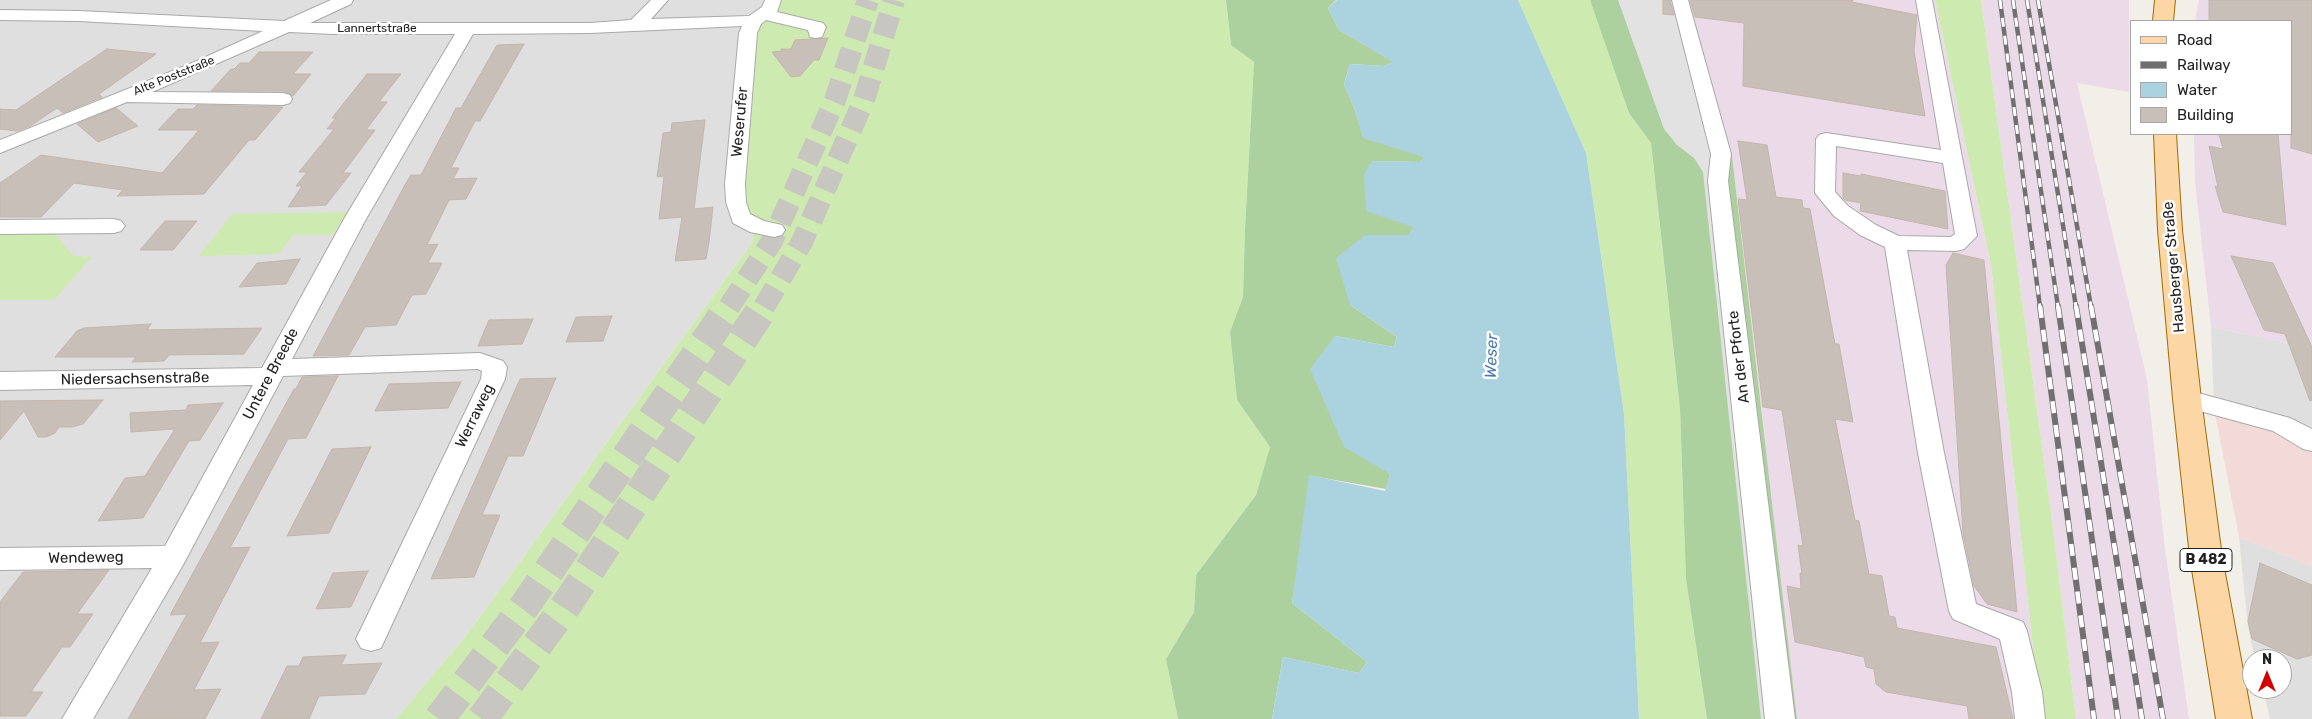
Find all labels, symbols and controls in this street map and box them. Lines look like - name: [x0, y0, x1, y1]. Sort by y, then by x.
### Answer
- legend: [2130, 20, 2292, 135]
- street label: Lannertstraße: [337, 22, 417, 36]
- text: Road: [2177, 31, 2213, 49]
- street label: Alte Poststraße: [131, 53, 217, 99]
- text: Railway: [2177, 56, 2231, 74]
- text: Water: [2177, 81, 2217, 99]
- street label: Weserufer: [728, 86, 752, 158]
- text: Building: [2177, 106, 2234, 124]
- street label: Hausberger Straße: [2159, 201, 2189, 333]
- street label: An der Pforte: [1724, 310, 1754, 404]
- street label: Untere Breede: [239, 325, 303, 423]
- water label: Weser: [1482, 333, 1502, 379]
- street label: Niedersachsenstraße: [61, 369, 209, 389]
- street label: Werraweg: [452, 381, 498, 451]
- street label: Wendeweg: [48, 548, 124, 568]
- road number: B 482: [2180, 548, 2232, 572]
- north arrow: [2242, 649, 2292, 699]
- text: N: [2262, 651, 2272, 668]

